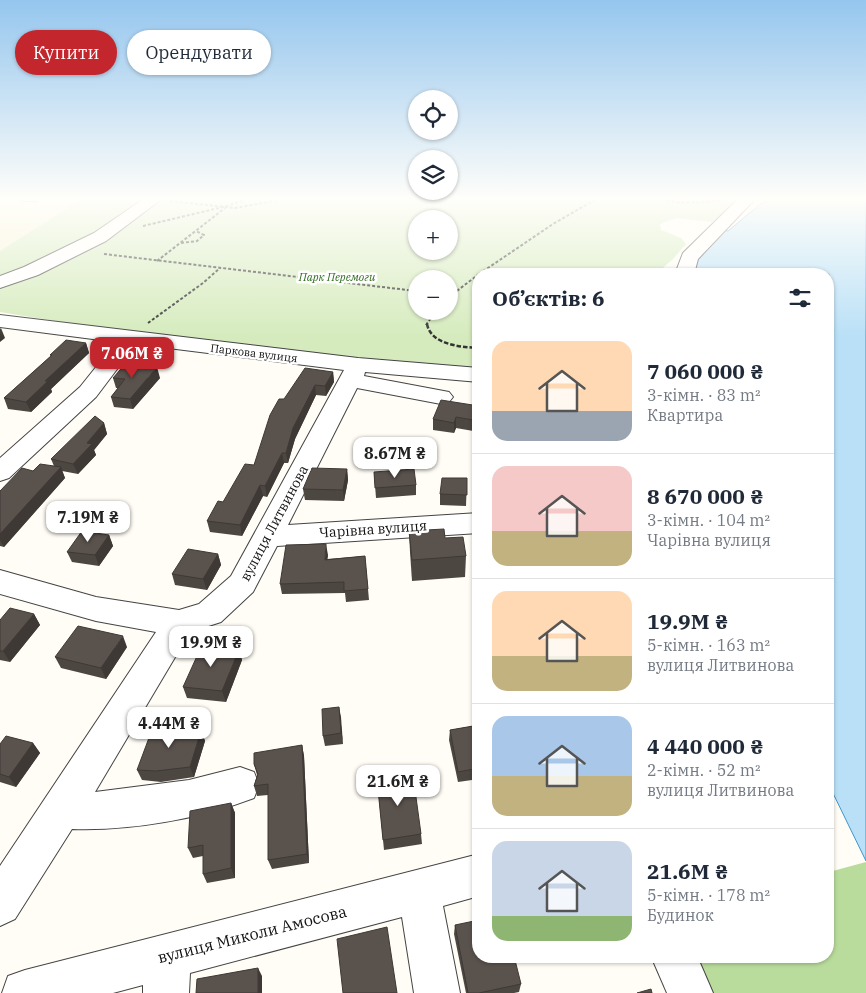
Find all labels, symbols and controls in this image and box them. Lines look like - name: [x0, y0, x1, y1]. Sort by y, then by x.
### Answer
- chip: Купити: [15, 30, 117, 75]
- chip: Орендувати: [127, 30, 271, 75]
- map controls: [408, 90, 458, 320]
- button: locate: [408, 90, 458, 140]
- button: layers: [408, 150, 458, 200]
- button: +: [408, 210, 458, 260]
- park label: Парк Перемоги: [298, 270, 376, 284]
- button: −: [408, 270, 458, 320]
- text: Об’єктів: 6: [492, 284, 605, 312]
- icon: filters: [786, 284, 814, 312]
- pin: 7.06M ₴: [86, 336, 178, 379]
- street label: Паркова вулиця: [210, 341, 298, 365]
- text: 7.06M ₴: [101, 343, 163, 363]
- text: 7 060 000 ₴: [647, 357, 764, 385]
- icon: home: [532, 361, 592, 421]
- text: 3-кімн. · 83 m²: [647, 385, 760, 405]
- text: Квартира: [647, 405, 723, 425]
- pin: 8.67M ₴: [349, 436, 441, 479]
- text: 8.67M ₴: [364, 443, 426, 463]
- street label: вулиця Литвинова: [236, 462, 312, 584]
- text: 8 670 000 ₴: [647, 482, 764, 510]
- icon: home: [532, 486, 592, 546]
- pin: 7.19M ₴: [42, 500, 134, 543]
- text: 7.19M ₴: [57, 507, 119, 527]
- text: 3-кімн. · 104 m²: [647, 510, 770, 530]
- street label: Чарівна вулиця: [318, 516, 428, 542]
- text: Чарівна вулиця: [647, 530, 771, 550]
- text: 19.9M ₴: [647, 607, 728, 635]
- icon: home: [532, 611, 592, 671]
- pin: 19.9M ₴: [165, 626, 257, 668]
- text: 19.9M ₴: [180, 632, 242, 652]
- text: 5-кімн. · 163 m²: [647, 635, 770, 655]
- text: вулиця Литвинова: [647, 655, 794, 675]
- pin: 4.44M ₴: [123, 706, 215, 749]
- text: 4.44M ₴: [138, 713, 200, 733]
- text: 4 440 000 ₴: [647, 732, 764, 760]
- icon: home: [532, 736, 592, 796]
- text: 2-кімн. · 52 m²: [647, 760, 760, 780]
- pin: 21.6M ₴: [352, 764, 444, 807]
- text: 21.6M ₴: [367, 771, 429, 791]
- text: вулиця Литвинова: [647, 780, 794, 800]
- text: 21.6M ₴: [647, 857, 728, 885]
- icon: home: [532, 861, 592, 921]
- text: 5-кімн. · 178 m²: [647, 885, 770, 905]
- street label: вулиця Миколи Амосова: [155, 901, 349, 967]
- text: Будинок: [647, 905, 714, 925]

